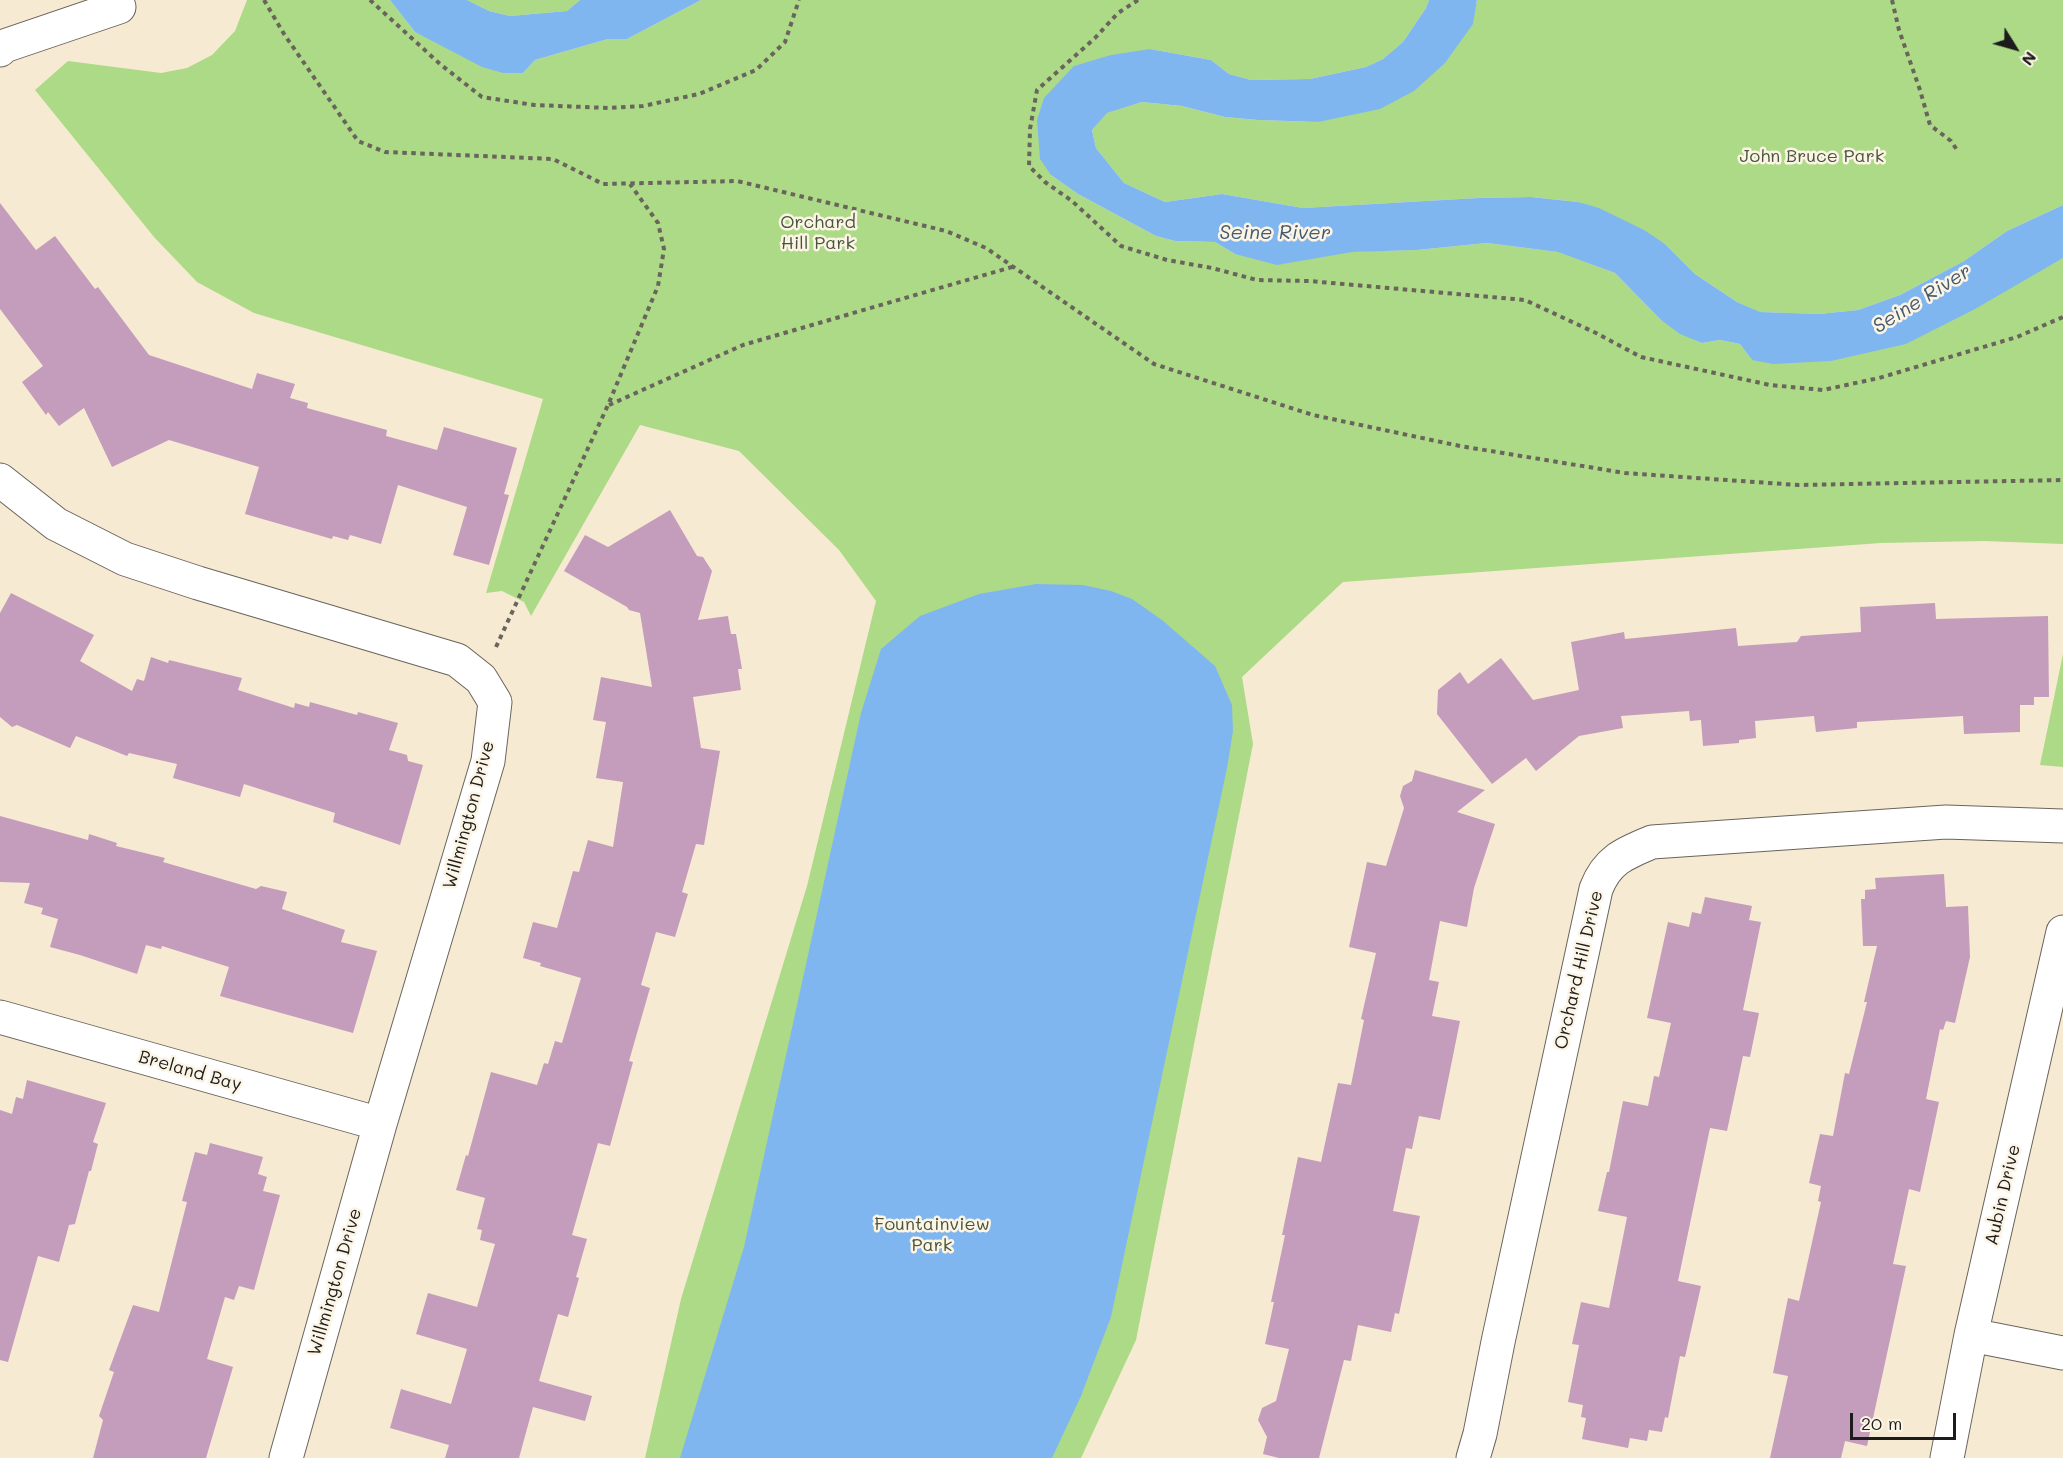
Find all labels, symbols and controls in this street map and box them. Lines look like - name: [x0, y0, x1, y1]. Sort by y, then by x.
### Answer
- north arrow: [1985, 18, 2045, 78]
- text: N: [2018, 48, 2042, 70]
- park label: John Bruce Park: [1740, 145, 1884, 167]
- park label: Orchard Hill Park: [780, 211, 856, 254]
- water label: Seine River: [1219, 221, 1331, 245]
- water label: Seine River: [1868, 259, 1976, 339]
- street label: Willmington Drive: [439, 739, 499, 891]
- street label: Orchard Hill Drive: [1550, 889, 1608, 1051]
- street label: Breland Bay: [136, 1046, 244, 1096]
- street label: Aubin Drive: [1981, 1143, 2025, 1247]
- street label: Willmington Drive: [304, 1206, 366, 1358]
- park label: Fountainview Park: [874, 1213, 990, 1256]
- scale bar: [1853, 1401, 1960, 1439]
- text: 20 m: [1861, 1411, 1902, 1435]

